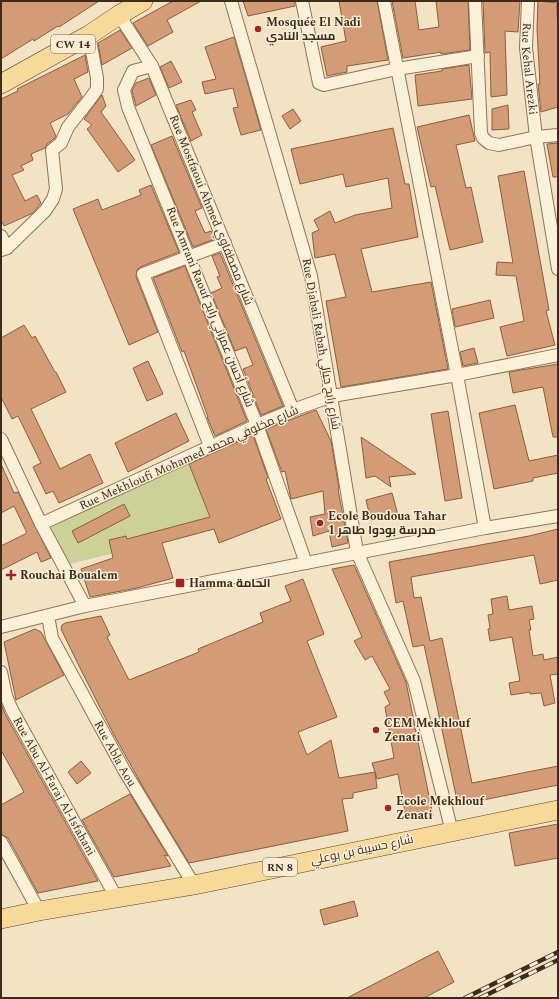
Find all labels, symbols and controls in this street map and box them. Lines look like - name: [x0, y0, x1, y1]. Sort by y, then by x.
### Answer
- place label: Mosquée El Nadi مسجد النادي: [266, 13, 361, 46]
- street label: Rue Kehal Arezki: [516, 22, 543, 116]
- marker: Mosquée El Nadi مسجد النادي: [253, 24, 263, 34]
- road number: CW 14: [51, 35, 95, 53]
- street label: Rue Mostfaoui Ahmed شارع مصطفاوي: [164, 112, 258, 308]
- street label: Rue Amrani Raouf شارع أحسن عمراني رابح: [161, 204, 259, 410]
- street label: Rue Djabali Rabah شارع رابح جبالي: [297, 257, 345, 431]
- street label: Rue Mekhloufi Mohamed شارع مخلوفي محمد: [76, 401, 302, 515]
- place label: Ecole Boudoua Tahar 1 مدرسة بودوا طاهر: [328, 507, 447, 540]
- marker: Ecole Boudoua Tahar 1 مدرسة بودوا طاهر: [315, 518, 325, 528]
- place label: Rouchai Boualem: [20, 566, 118, 585]
- marker: Rouchai Boualem: [5, 569, 17, 581]
- place label: Hamma الحامة: [189, 574, 270, 593]
- marker: Hamma الحامة: [174, 577, 186, 589]
- street label: Rue Abu Al-Faraj Al-Isfahani: [8, 713, 101, 859]
- place label: CEM Mekhlouf Zenati: [384, 714, 472, 747]
- street label: Rue Abla Aou: [89, 717, 142, 791]
- marker: CEM Mekhlouf Zenati: [371, 725, 381, 735]
- place label: Ecole Mekhlouf Zenati: [396, 792, 485, 825]
- marker: Ecole Mekhlouf Zenati: [383, 803, 393, 813]
- street label: شارع حسيبة بن بوعلي: [309, 830, 415, 870]
- road number: RN 8: [263, 858, 297, 876]

